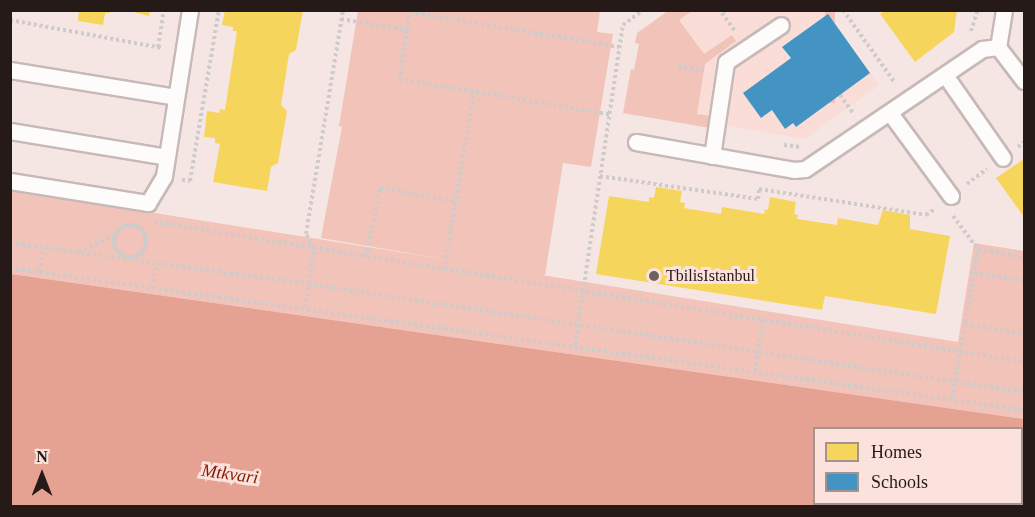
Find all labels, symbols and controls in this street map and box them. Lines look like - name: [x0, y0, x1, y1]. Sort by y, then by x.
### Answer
- place label: TbilisIstanbul: [666, 266, 766, 286]
- marker: TbilisIstanbul: [647, 269, 661, 283]
- legend: [813, 427, 1023, 505]
- text: Homes: [871, 442, 922, 462]
- north arrow: [12, 445, 72, 505]
- text: N: [36, 448, 48, 465]
- water label: Mtkvari: [197, 459, 263, 489]
- text: Schools: [871, 472, 928, 492]

